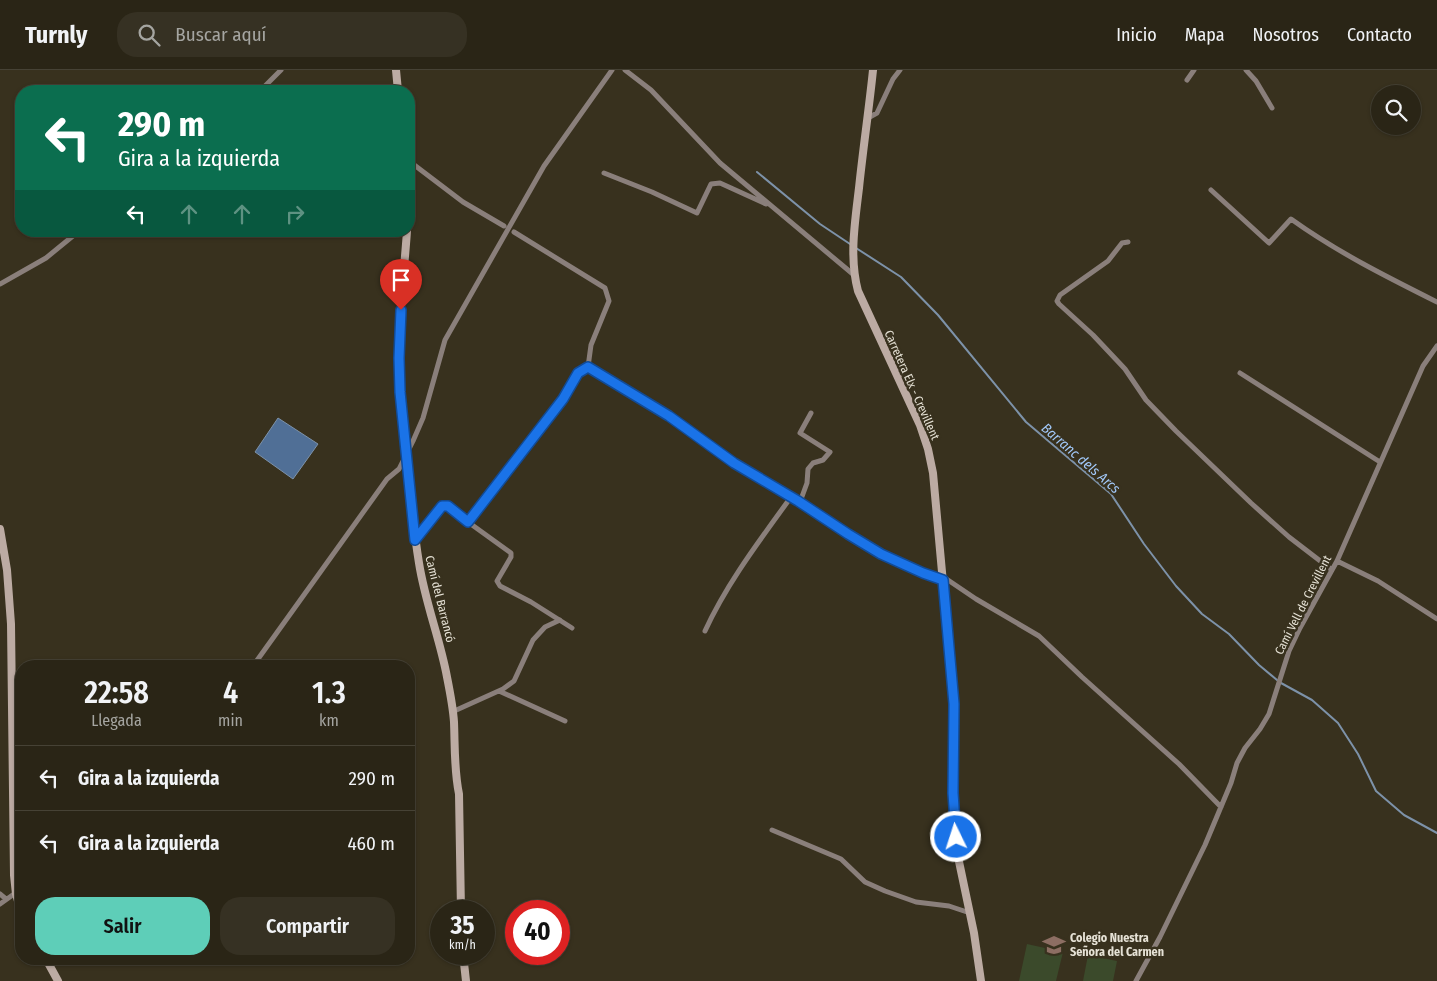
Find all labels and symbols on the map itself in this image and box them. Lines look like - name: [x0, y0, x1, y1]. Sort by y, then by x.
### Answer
- pin: [380, 259, 422, 310]
- street label: Carretera Elx - Crevillent: [882, 328, 943, 442]
- water label: Barranc dels Arcs: [1038, 420, 1124, 497]
- street label: Camí Vell de Crevillent: [1272, 553, 1334, 657]
- street label: Camí del Barrancó: [422, 554, 458, 644]
- position arrow: [929, 810, 981, 862]
- speed limit sign: 40: [505, 900, 570, 965]
- place label: Colegio Nuestra Señora del Carmen: [1070, 931, 1164, 959]
- school or university icon: Colegio Nuestra Señora del Carmen: [1041, 932, 1067, 958]

